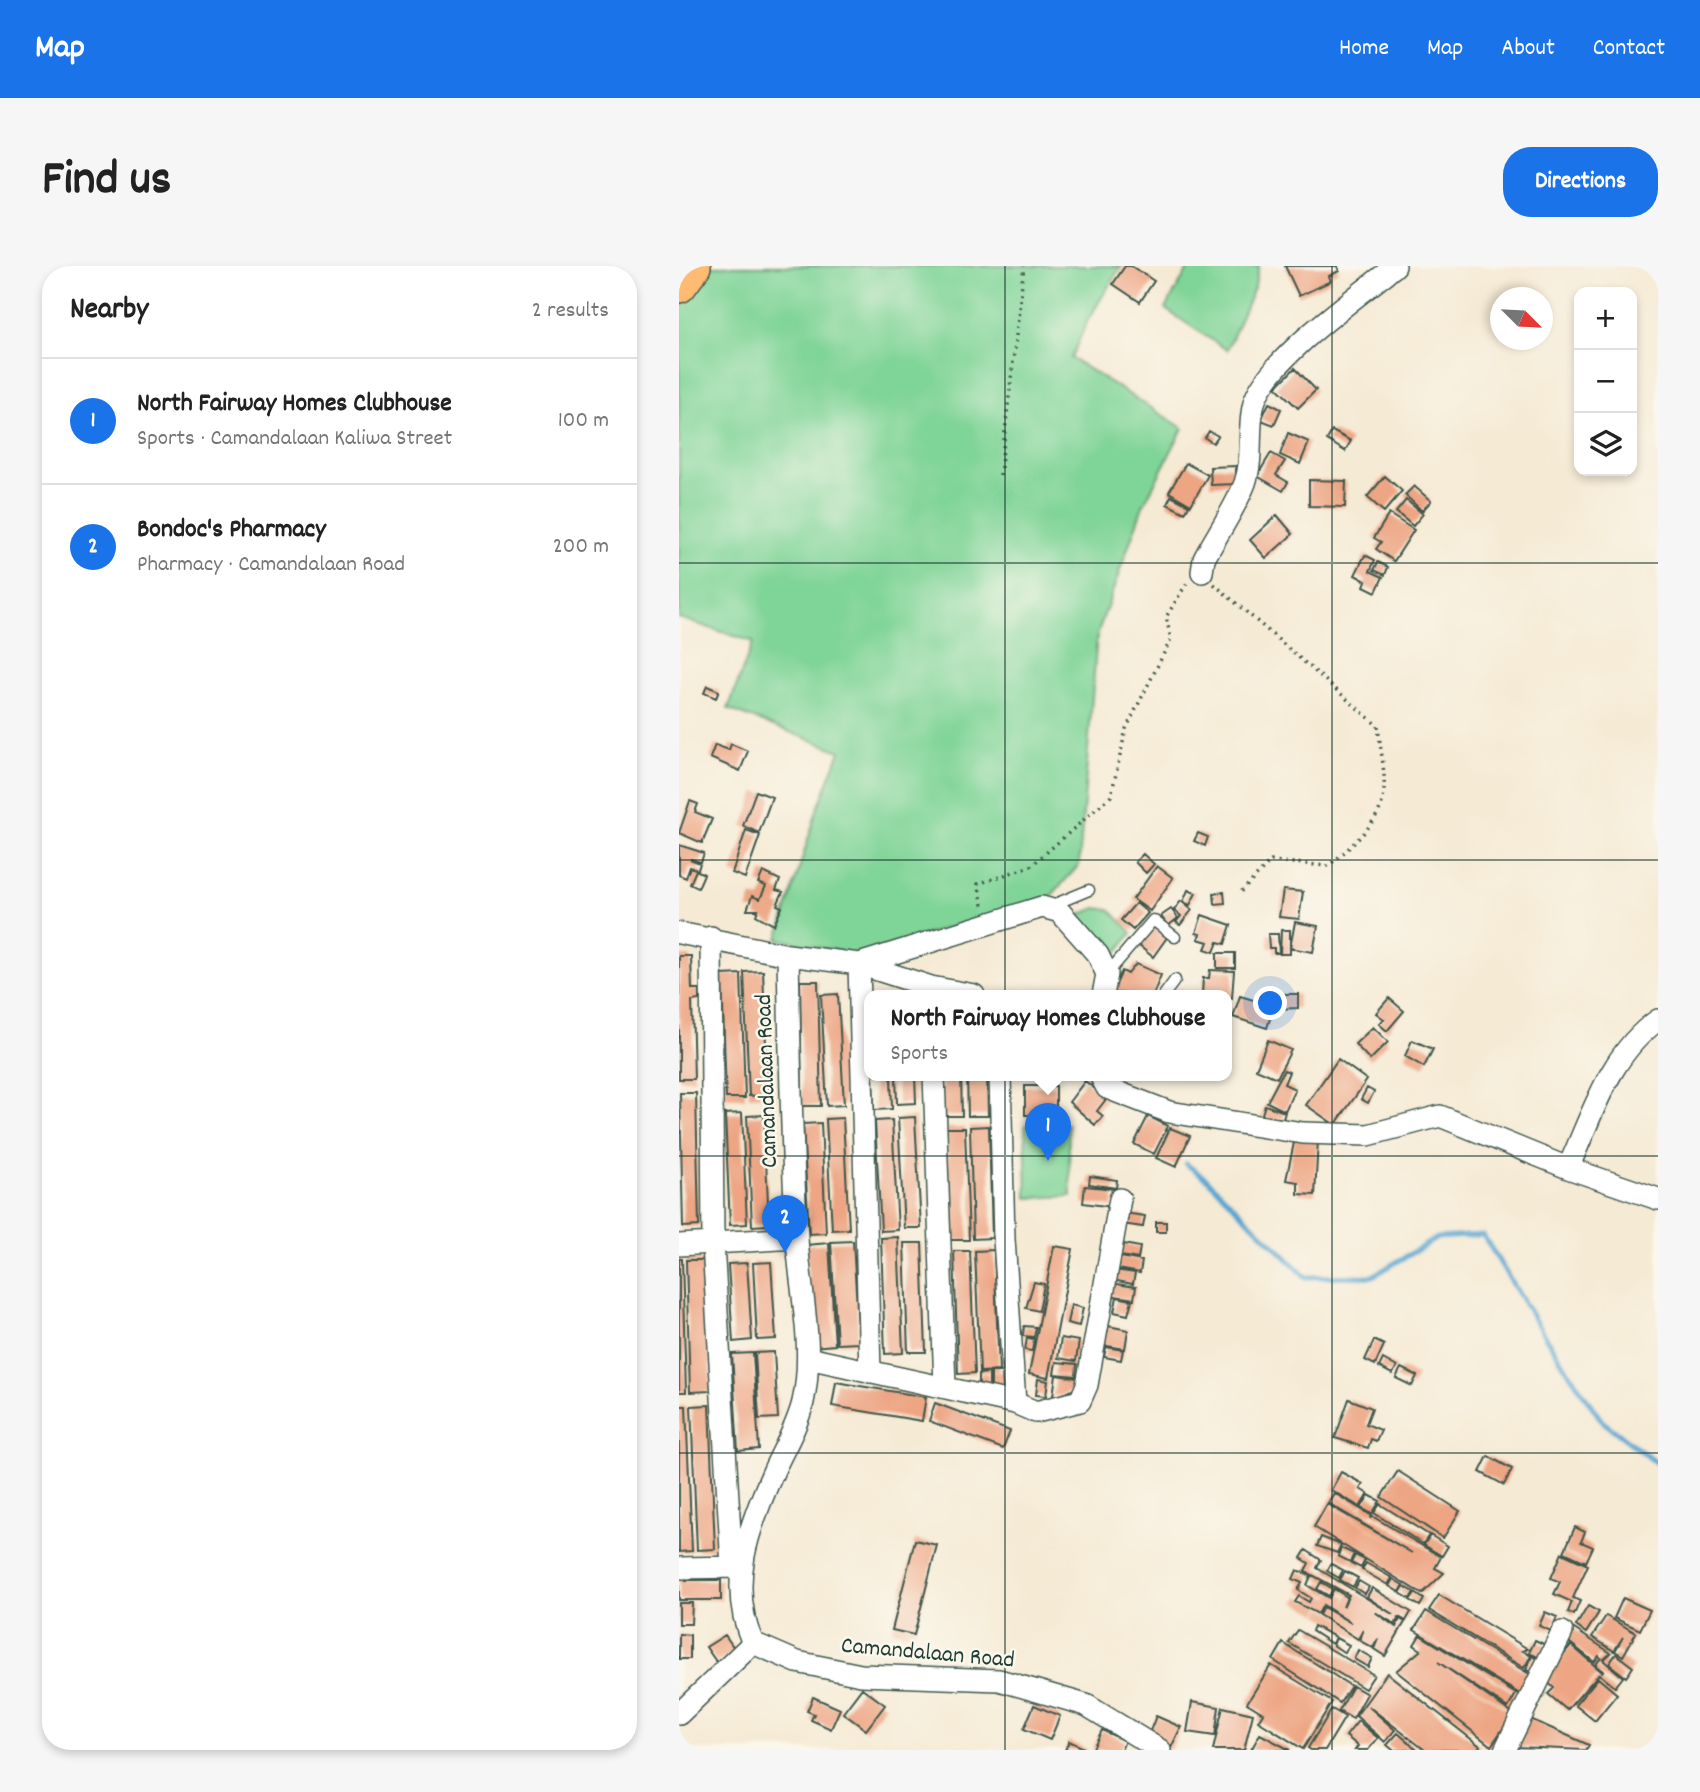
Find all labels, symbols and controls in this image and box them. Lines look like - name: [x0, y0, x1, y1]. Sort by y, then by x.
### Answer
- text: Map: [35, 26, 85, 73]
- text: Home: [1339, 32, 1389, 66]
- text: Map: [1427, 32, 1463, 66]
- text: About: [1501, 32, 1555, 66]
- text: Contact: [1593, 32, 1665, 66]
- text: Find us: [42, 147, 171, 217]
- button: Directions: [1503, 147, 1658, 217]
- north arrow: [1490, 287, 1553, 350]
- map controls: [1574, 287, 1637, 476]
- button: +: [1574, 287, 1637, 350]
- text: Nearby: [70, 290, 148, 333]
- text: 2 results: [532, 295, 609, 328]
- button: −: [1574, 350, 1637, 413]
- text: North Fairway Homes Clubhouse: [137, 386, 452, 423]
- text: 1: [90, 405, 96, 438]
- text: 100 m: [558, 405, 609, 438]
- button: layers: [1574, 413, 1637, 476]
- text: Sports · Camandalaan Kaliwa Street: [137, 423, 452, 456]
- text: Bondoc's Pharmacy: [137, 512, 326, 549]
- text: 2: [88, 531, 98, 564]
- text: 200 m: [553, 531, 609, 564]
- text: Pharmacy · Camandalaan Road: [137, 549, 405, 582]
- your location: [1253, 986, 1287, 1020]
- popup: [864, 990, 1232, 1081]
- street label: Camandalaan Road: [748, 993, 788, 1169]
- text: North Fairway Homes Clubhouse: [891, 1001, 1205, 1038]
- text: Sports: [891, 1038, 948, 1071]
- pin: 1: [1025, 1103, 1071, 1161]
- pin: 2: [762, 1195, 808, 1253]
- street label: Camandalaan Road: [840, 1629, 1016, 1679]

